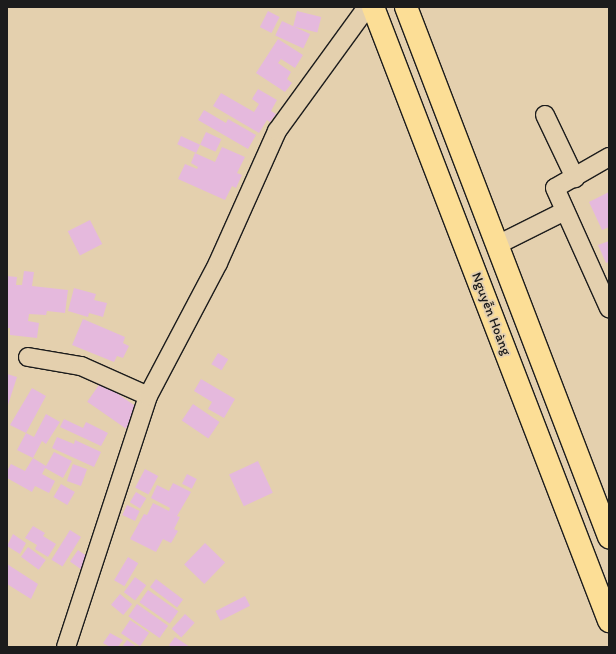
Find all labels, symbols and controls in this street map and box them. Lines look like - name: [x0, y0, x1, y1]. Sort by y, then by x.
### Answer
- street label: Nguyễn Hoàng: [467, 270, 515, 358]

